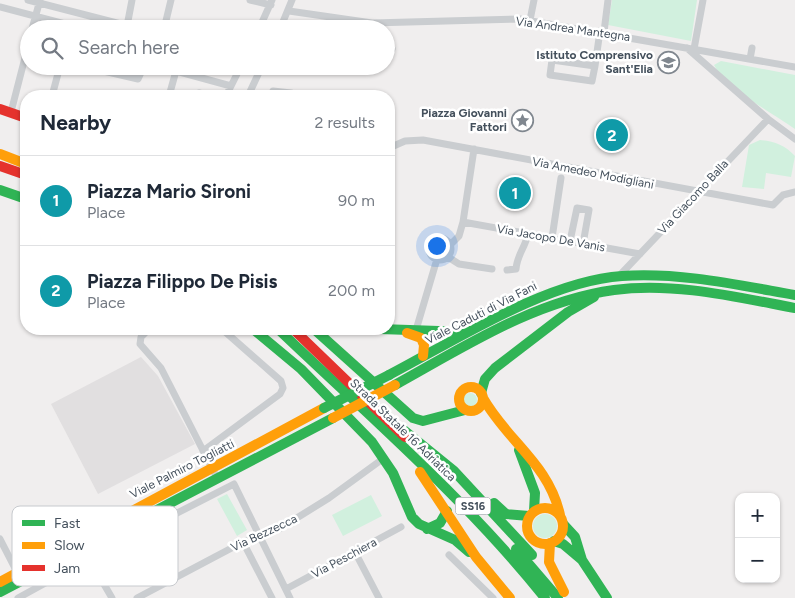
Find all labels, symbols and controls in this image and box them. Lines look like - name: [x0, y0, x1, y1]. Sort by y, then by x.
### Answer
- street label: Via Andrea Mantegna: [515, 14, 631, 44]
- search box: [20, 20, 395, 75]
- icon: search: [38, 34, 66, 62]
- text: Search here: [78, 36, 180, 59]
- place label: Istituto Comprensivo Sant'Elia: [536, 48, 653, 76]
- school or university icon: Istituto Comprensivo Sant'Elia: [657, 50, 681, 74]
- place label: Piazza Giovanni Fattori: [421, 106, 507, 134]
- place icon: Piazza Giovanni Fattori: [511, 108, 535, 132]
- text: Nearby: [40, 110, 111, 135]
- text: 2 results: [315, 113, 375, 132]
- pin: 2: [596, 116, 628, 154]
- street label: Via Amedeo Modigliani: [531, 154, 655, 192]
- street label: Via Giacomo Balla: [655, 157, 731, 237]
- pin: 1: [499, 174, 531, 212]
- text: Piazza Mario Sironi: [87, 180, 251, 203]
- text: 1: [53, 191, 59, 210]
- text: 90 m: [338, 191, 375, 210]
- text: Place: [87, 203, 125, 222]
- street label: Via Jacopo De Vanis: [496, 222, 607, 254]
- your location: [424, 233, 450, 259]
- text: Piazza Filippo De Pisis: [87, 270, 277, 293]
- street label: Viale Caduti di Via Fani: [423, 279, 539, 347]
- text: 2: [51, 281, 61, 300]
- text: 200 m: [328, 281, 375, 300]
- text: Place: [87, 293, 125, 312]
- street label: Strada Statale 16 Adriatica: [347, 376, 459, 484]
- street label: Viale Palmiro Togliatti: [127, 437, 237, 501]
- map controls: [735, 493, 780, 583]
- button: +: [735, 493, 780, 538]
- road number: SS16: [456, 498, 490, 514]
- legend: [12, 506, 178, 586]
- street label: Via Bezzecca: [229, 512, 299, 554]
- text: Fast: [54, 515, 80, 532]
- street label: Via Peschiera: [309, 535, 379, 581]
- text: Slow: [54, 537, 85, 554]
- button: −: [735, 538, 780, 583]
- text: Jam: [54, 560, 80, 577]

